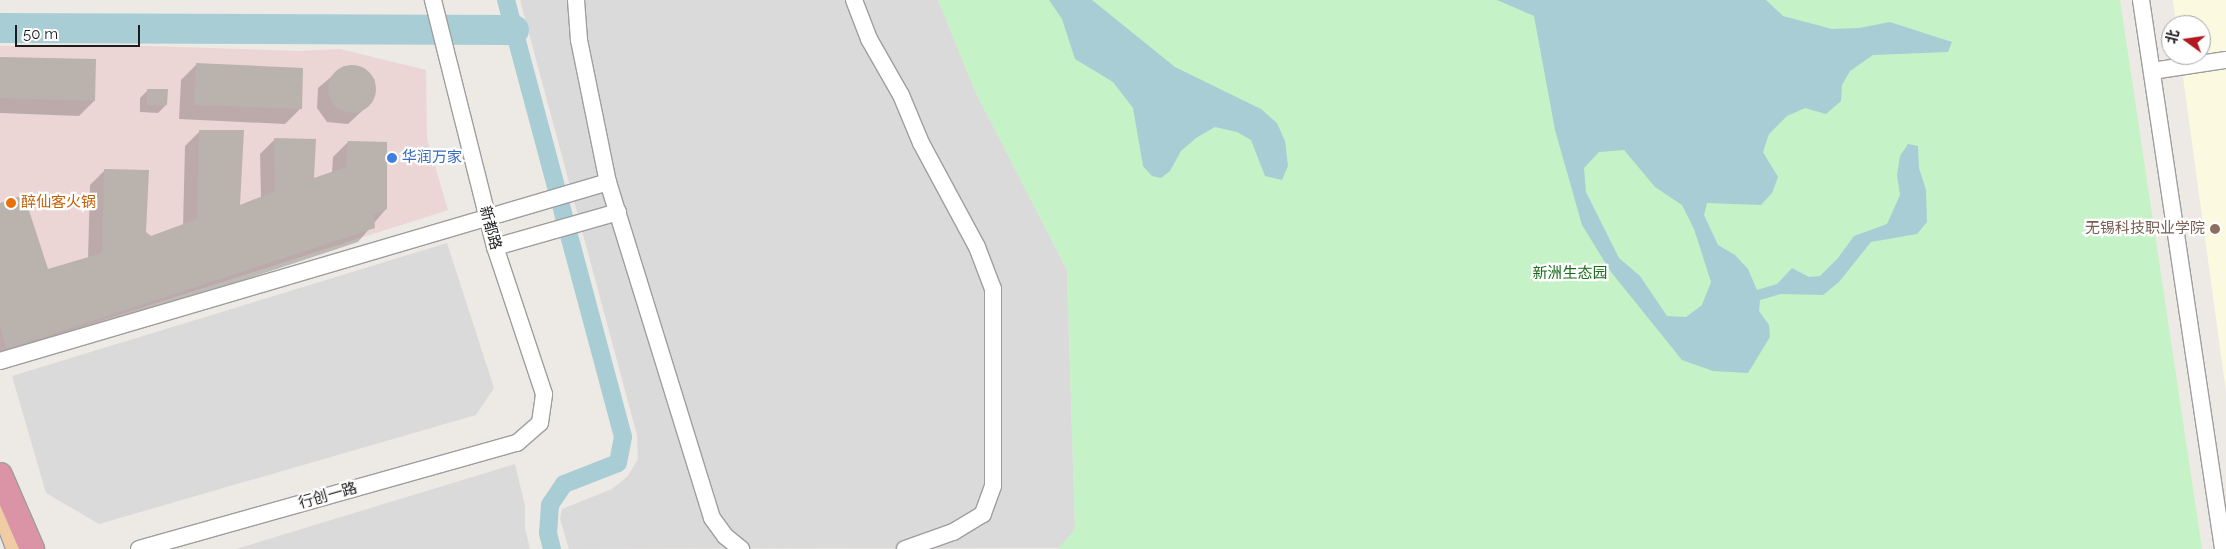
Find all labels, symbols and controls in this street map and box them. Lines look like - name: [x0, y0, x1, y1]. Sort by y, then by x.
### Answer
- scale bar: [18, 15, 142, 47]
- north arrow: [2161, 15, 2211, 65]
- text: 50 m: [23, 25, 58, 43]
- text: 北: [2163, 28, 2182, 45]
- place label: 华润万家: [402, 149, 462, 167]
- marker: 华润万家: [386, 152, 398, 164]
- place label: 醉仙客火锅: [21, 194, 96, 212]
- marker: 醉仙客火锅: [5, 197, 17, 209]
- street label: 新都路: [475, 204, 505, 252]
- place label: 无锡科技职业学院: [2085, 220, 2205, 238]
- marker: 无锡科技职业学院: [2209, 223, 2221, 235]
- park label: 新洲生态园: [1533, 265, 1607, 283]
- street label: 行创一路: [297, 479, 359, 513]

